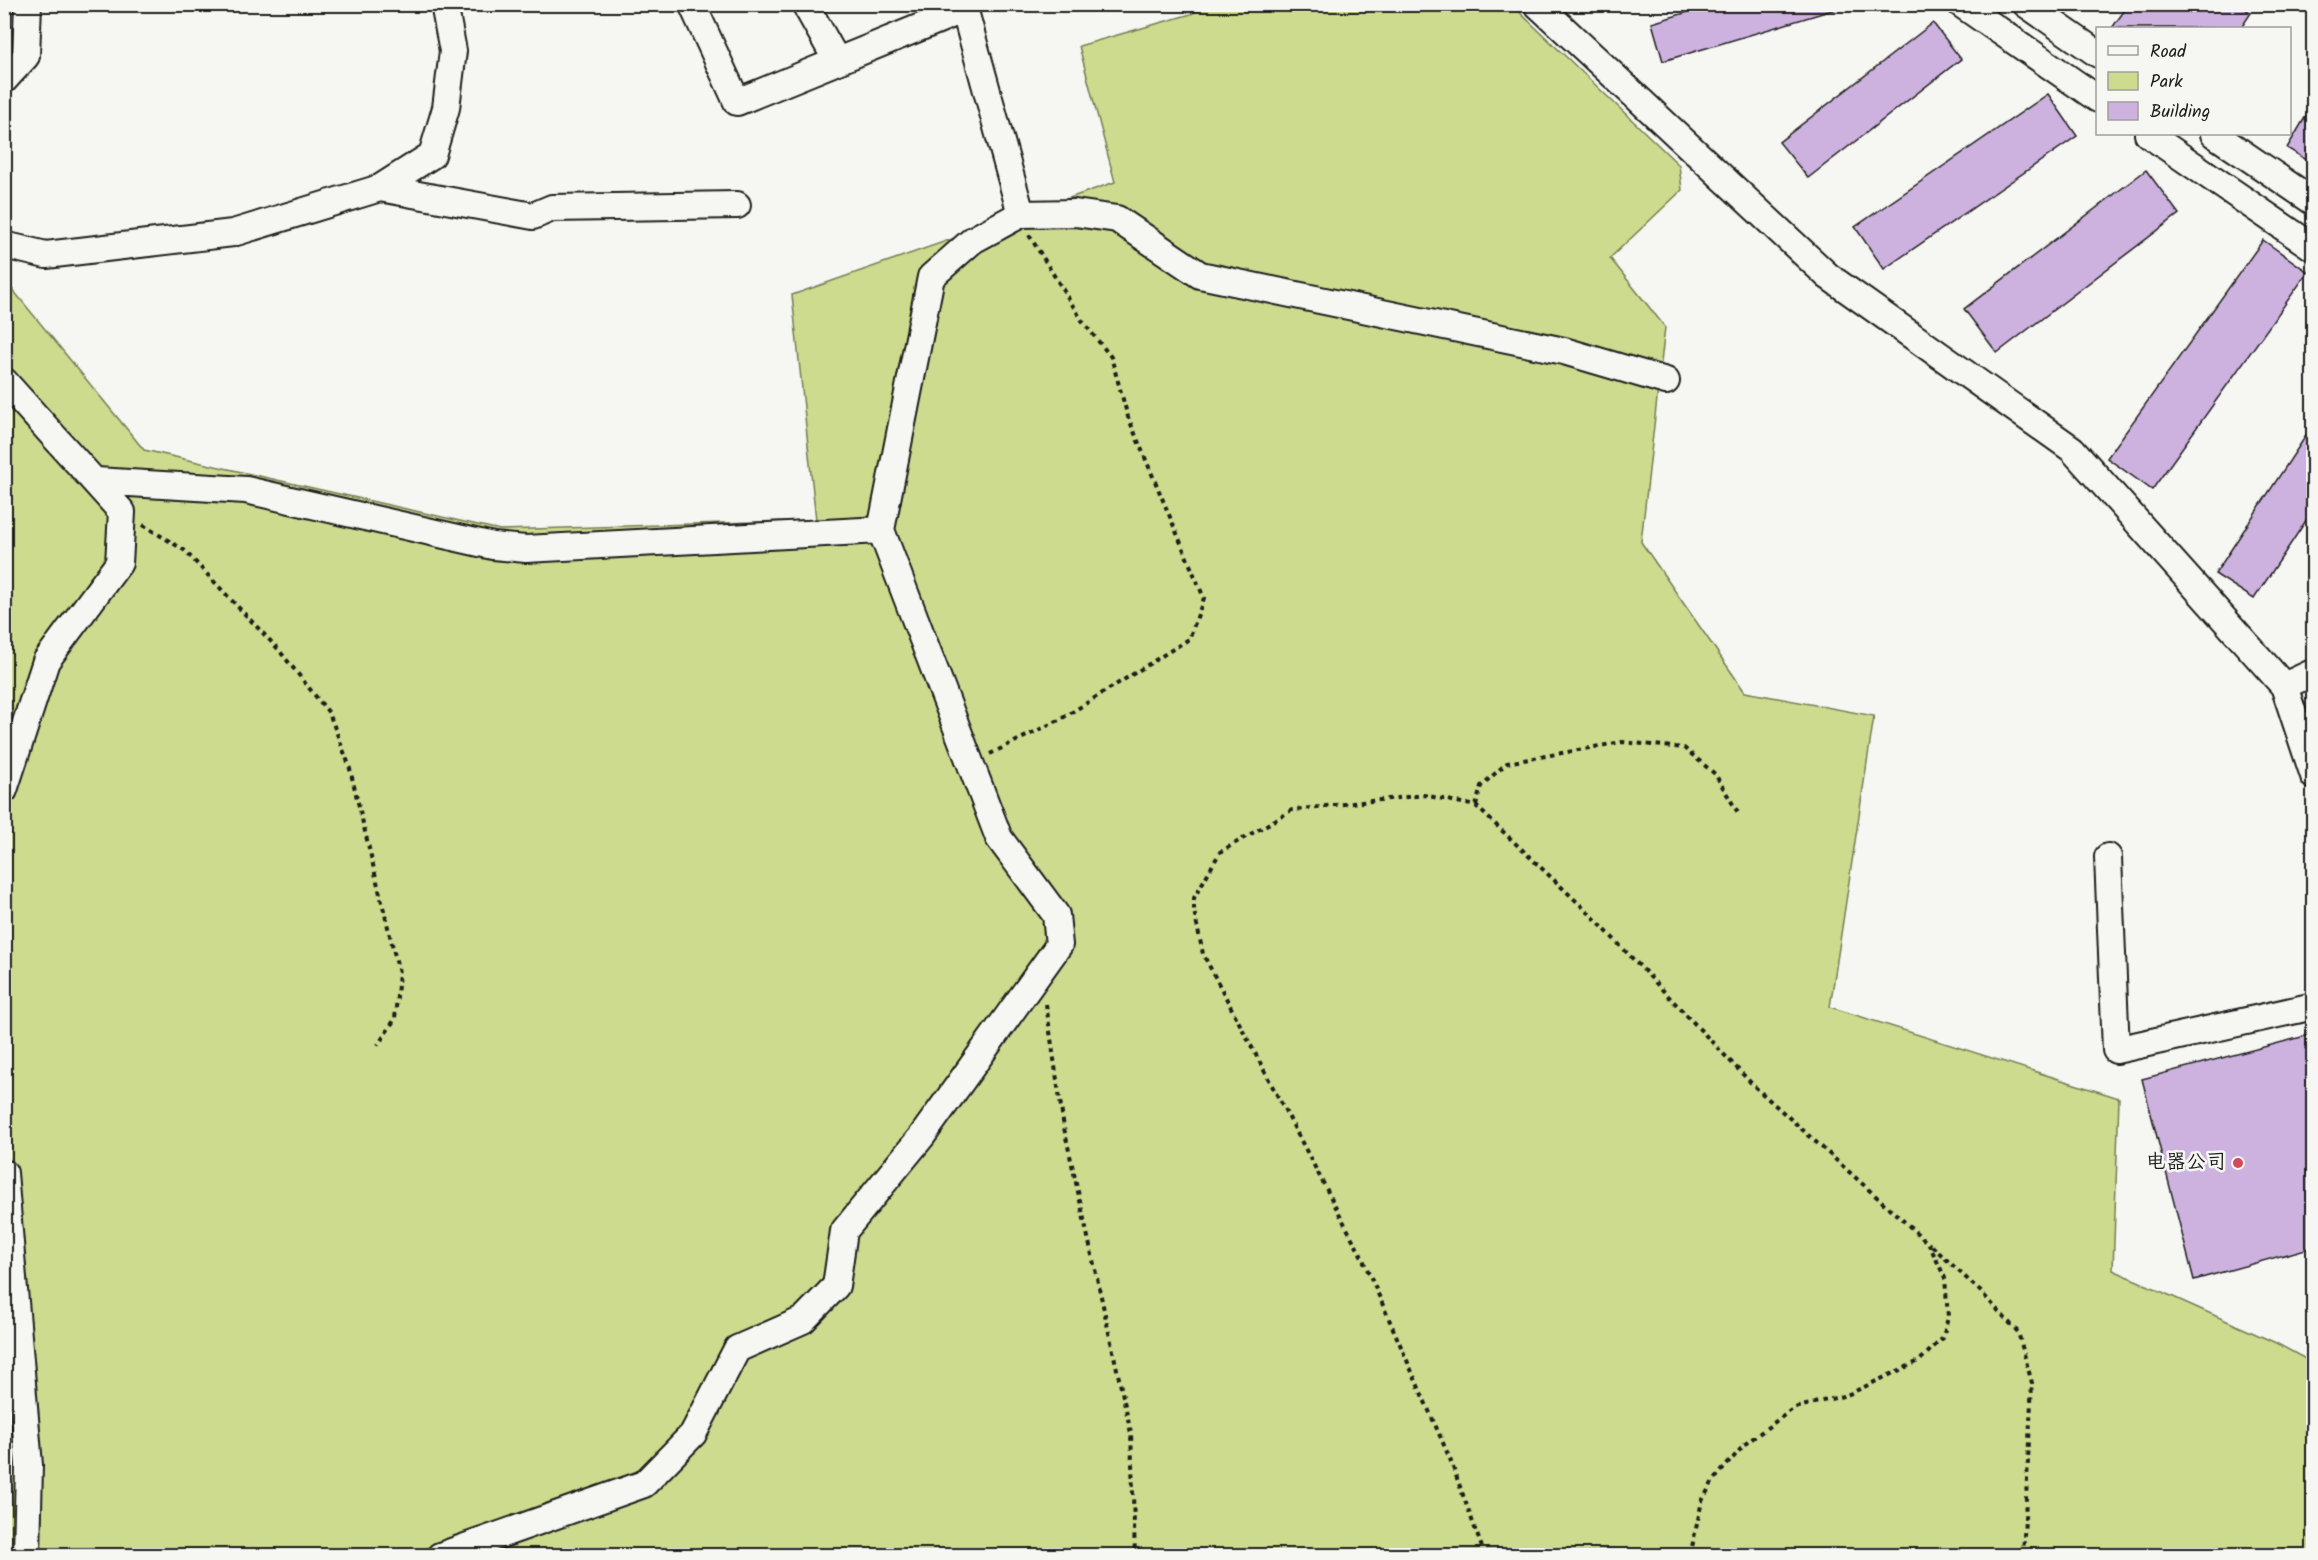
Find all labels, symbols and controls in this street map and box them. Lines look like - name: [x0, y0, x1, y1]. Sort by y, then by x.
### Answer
- legend: [2096, 27, 2291, 135]
- text: Road: [2150, 38, 2187, 67]
- text: Park: [2150, 68, 2183, 97]
- text: Building: [2150, 98, 2210, 127]
- place label: 电器公司: [2146, 1147, 2226, 1179]
- marker: 电器公司: [2231, 1156, 2245, 1170]

